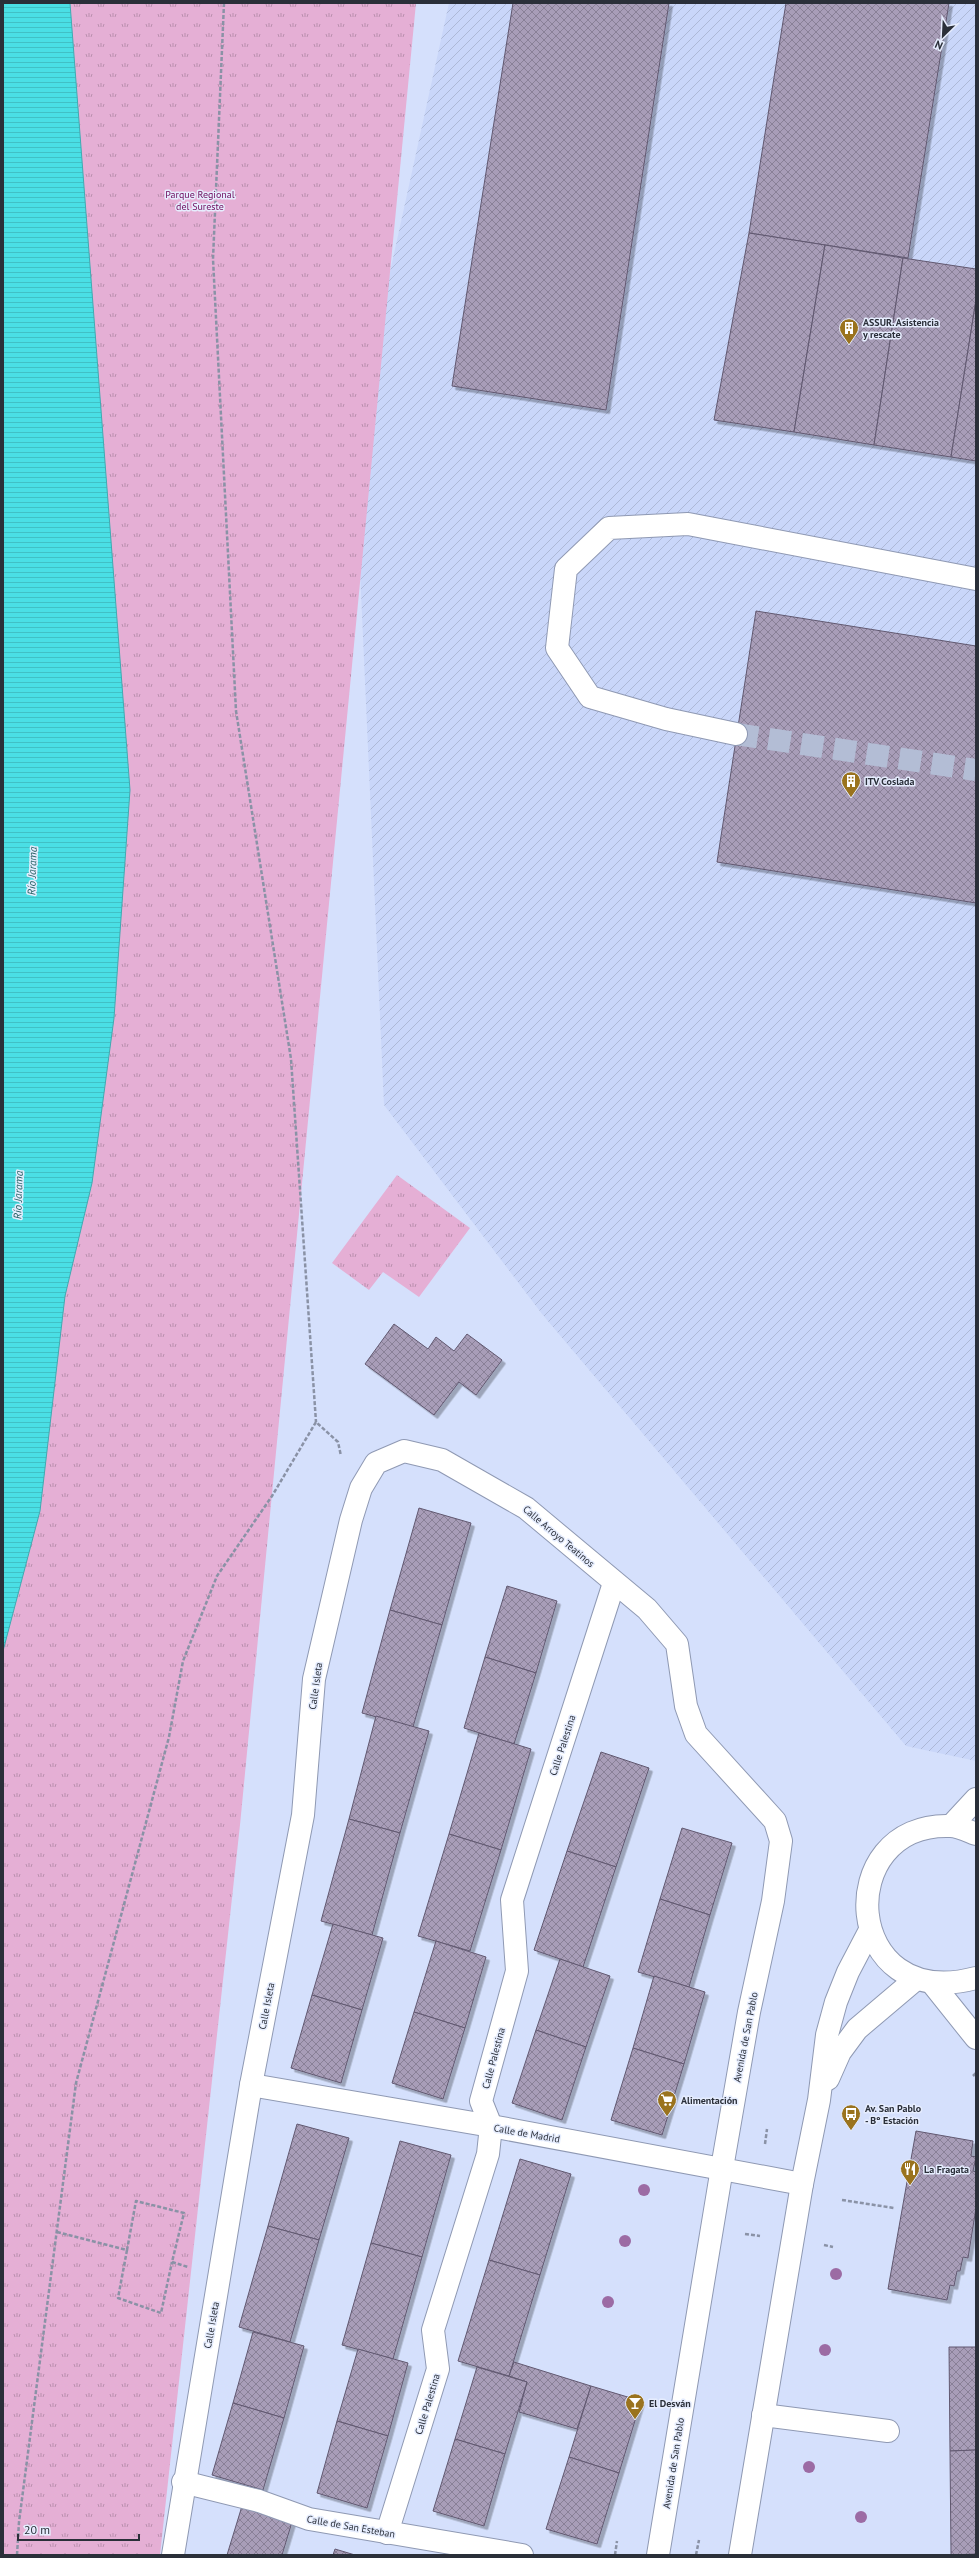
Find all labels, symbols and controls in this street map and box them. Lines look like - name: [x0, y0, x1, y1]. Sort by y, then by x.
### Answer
- north arrow: [923, 16, 963, 56]
- text: N: [933, 37, 945, 53]
- park label: Parque Regional del Sureste: [165, 188, 235, 213]
- place label: ASSUR. Asistencia y rescate: [862, 316, 939, 341]
- building icon: ASSUR. Asistencia y rescate: [838, 317, 860, 345]
- building icon: ITV Coslada: [840, 770, 862, 798]
- place label: ITV Coslada: [865, 775, 914, 788]
- water label: Río Jarama: [24, 846, 40, 895]
- water label: Río Jarama: [10, 1170, 26, 1219]
- street label: Calle Arroyo Teatinos: [520, 1503, 597, 1570]
- street label: Calle Isleta: [306, 1662, 325, 1711]
- street label: Calle Palestina: [547, 1713, 578, 1777]
- street label: Calle Isleta: [256, 1981, 277, 2031]
- street label: Avenida de San Pablo: [730, 1991, 761, 2083]
- street label: Calle Palestina: [479, 2026, 508, 2090]
- supermarket icon: Alimentación: [656, 2089, 678, 2117]
- place label: Alimentación: [681, 2094, 738, 2107]
- place label: Av. San Pablo - Bº Estación: [865, 2102, 922, 2127]
- bus stop icon: Av. San Pablo - Bº Estación: [840, 2103, 862, 2131]
- street label: Calle de Madrid: [493, 2121, 561, 2146]
- restaurant icon: La Fragata: [899, 2158, 921, 2186]
- place label: La Fragata: [924, 2163, 969, 2176]
- street label: Calle Isleta: [201, 2301, 222, 2350]
- street label: Calle Palestina: [412, 2372, 443, 2436]
- bar icon: El Desván: [624, 2392, 646, 2420]
- place label: El Desván: [649, 2397, 691, 2410]
- street label: Avenida de San Pablo: [660, 2417, 687, 2509]
- street label: Calle de San Esteban: [306, 2512, 396, 2541]
- scale bar: [18, 2516, 139, 2542]
- text: 20 m: [24, 2522, 50, 2537]

